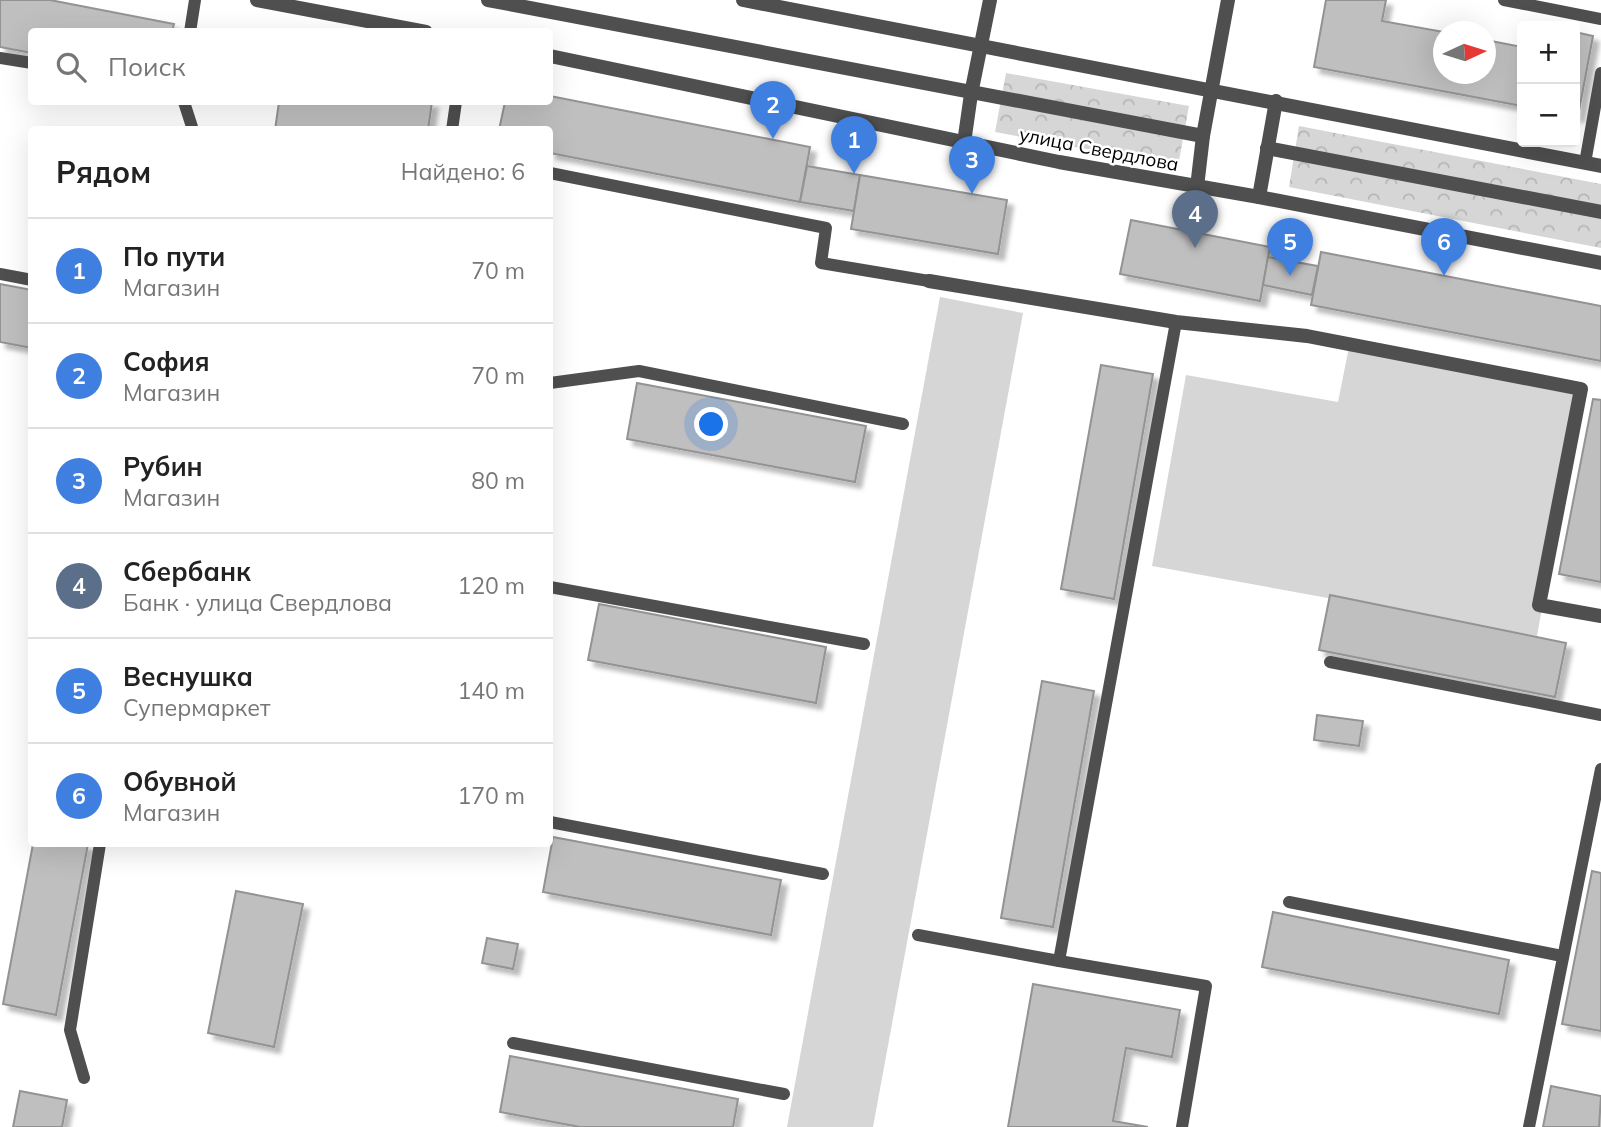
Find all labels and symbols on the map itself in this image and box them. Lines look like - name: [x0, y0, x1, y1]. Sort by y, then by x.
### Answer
- north arrow: [1433, 21, 1496, 84]
- pin: 2: [750, 81, 796, 139]
- pin: 1: [831, 116, 877, 174]
- street label: улица Свердлова: [1017, 122, 1181, 176]
- pin: 3: [949, 136, 995, 194]
- pin: 4: [1172, 190, 1218, 248]
- pin: 5: [1267, 218, 1313, 276]
- pin: 6: [1421, 218, 1467, 276]
- your location: [694, 407, 728, 441]

